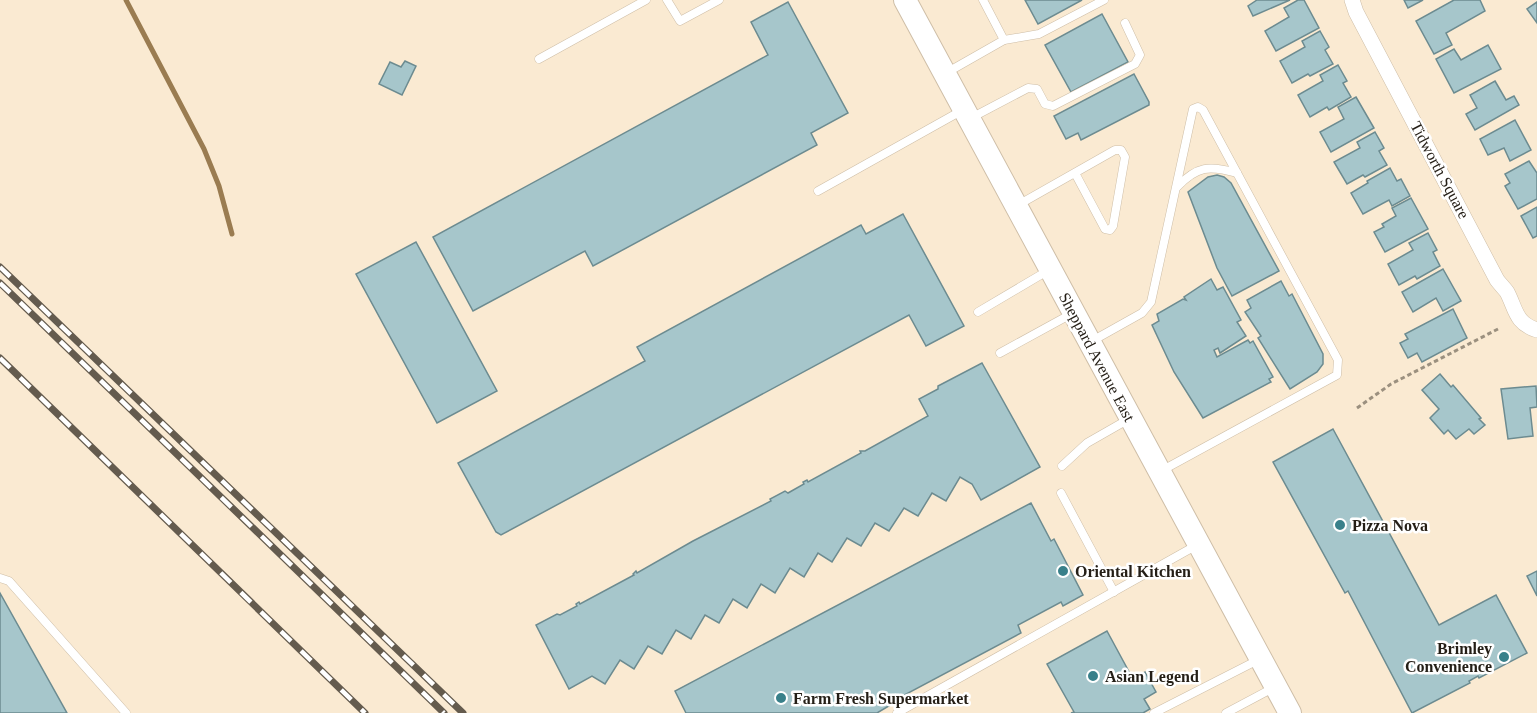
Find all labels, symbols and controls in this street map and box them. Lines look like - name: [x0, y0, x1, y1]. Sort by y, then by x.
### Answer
- street label: Tidworth Square: [1406, 119, 1473, 222]
- street label: Sheppard Avenue East: [1055, 290, 1138, 425]
- place label: Pizza Nova: [1352, 517, 1428, 534]
- marker: Pizza Nova: [1333, 518, 1347, 532]
- place label: Oriental Kitchen: [1075, 563, 1191, 580]
- marker: Oriental Kitchen: [1056, 564, 1070, 578]
- place label: Brimley Convenience: [1405, 640, 1492, 675]
- marker: Brimley Convenience: [1497, 650, 1511, 664]
- place label: Asian Legend: [1105, 668, 1199, 686]
- marker: Asian Legend: [1086, 669, 1100, 683]
- place label: Farm Fresh Supermarket: [793, 690, 969, 708]
- marker: Farm Fresh Supermarket: [774, 691, 788, 705]

